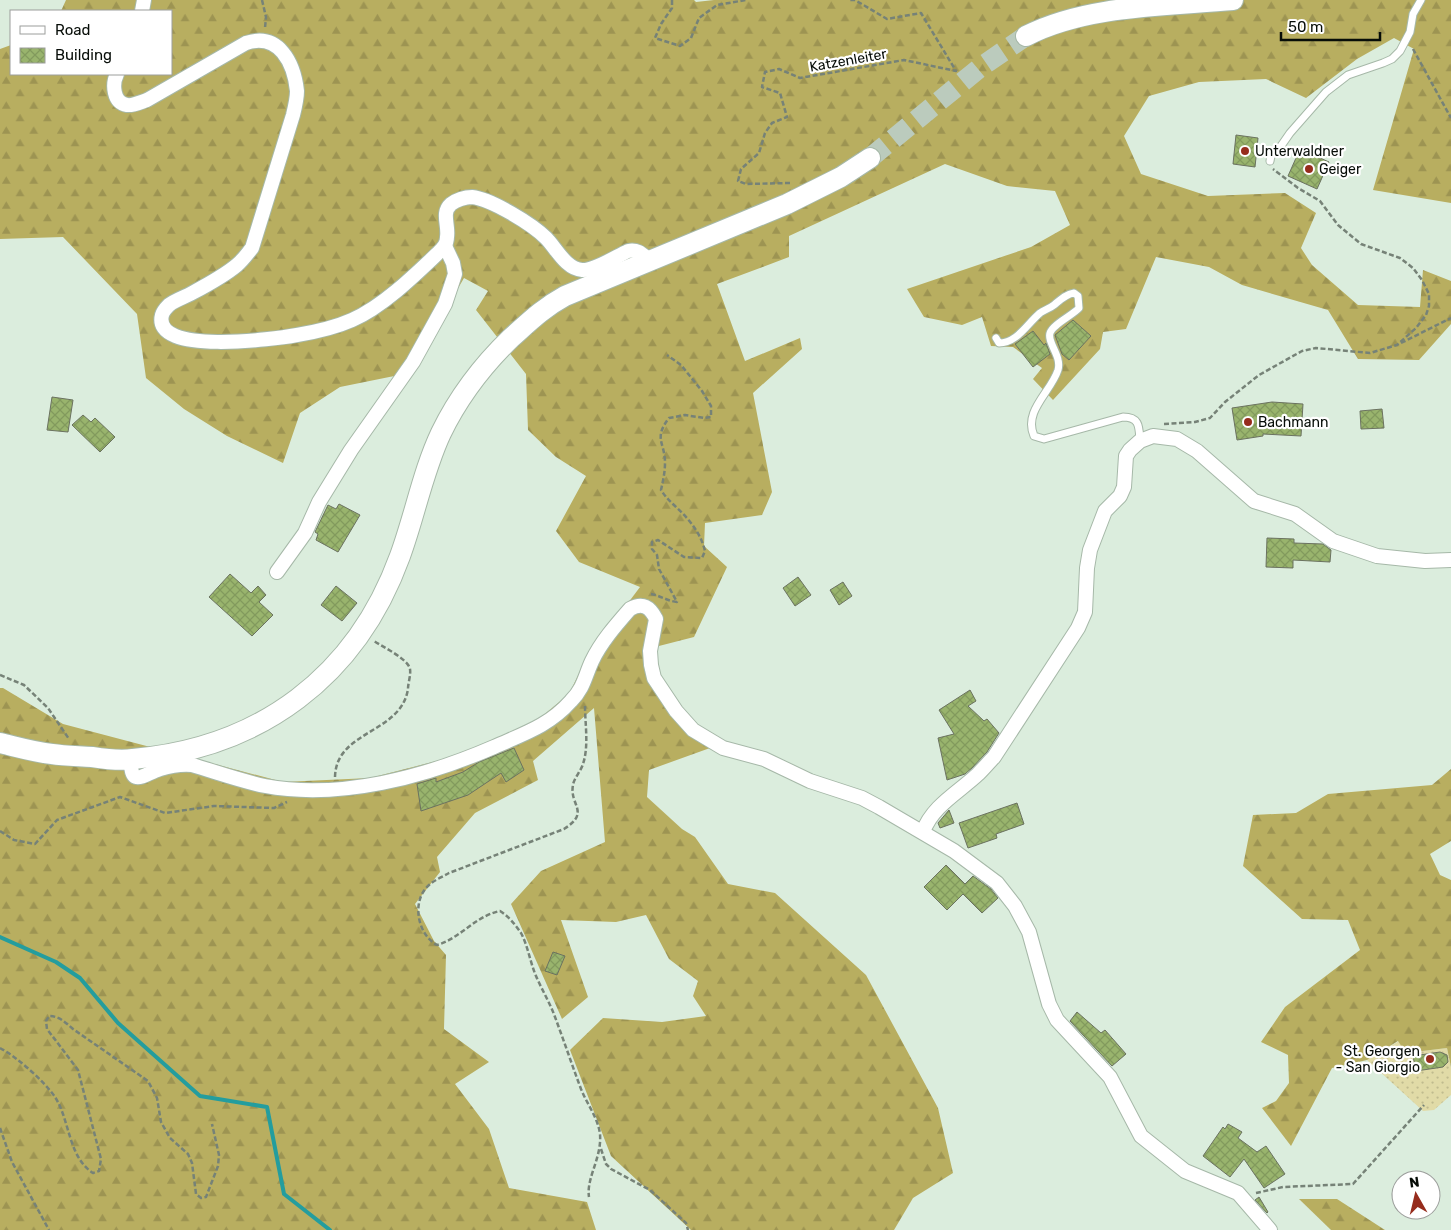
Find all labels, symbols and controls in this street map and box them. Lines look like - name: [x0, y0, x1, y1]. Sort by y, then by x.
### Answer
- legend: [10, 10, 172, 75]
- scale bar: [1281, 10, 1380, 42]
- text: 50 m: [1288, 18, 1323, 36]
- text: Road: [55, 21, 91, 39]
- street label: Katzenleiter: [808, 45, 889, 76]
- text: Building: [55, 46, 112, 64]
- place label: Unterwaldner: [1255, 143, 1345, 160]
- marker: Unterwaldner: [1239, 145, 1251, 157]
- place label: Geiger: [1319, 161, 1362, 178]
- marker: Geiger: [1303, 163, 1315, 175]
- place label: Bachmann: [1258, 414, 1328, 431]
- marker: Bachmann: [1242, 416, 1254, 428]
- place label: St. Georgen - San Giorgio: [1336, 1043, 1420, 1076]
- marker: St. Georgen - San Giorgio: [1424, 1053, 1436, 1065]
- north arrow: [1391, 1170, 1441, 1220]
- text: N: [1408, 1174, 1420, 1192]

